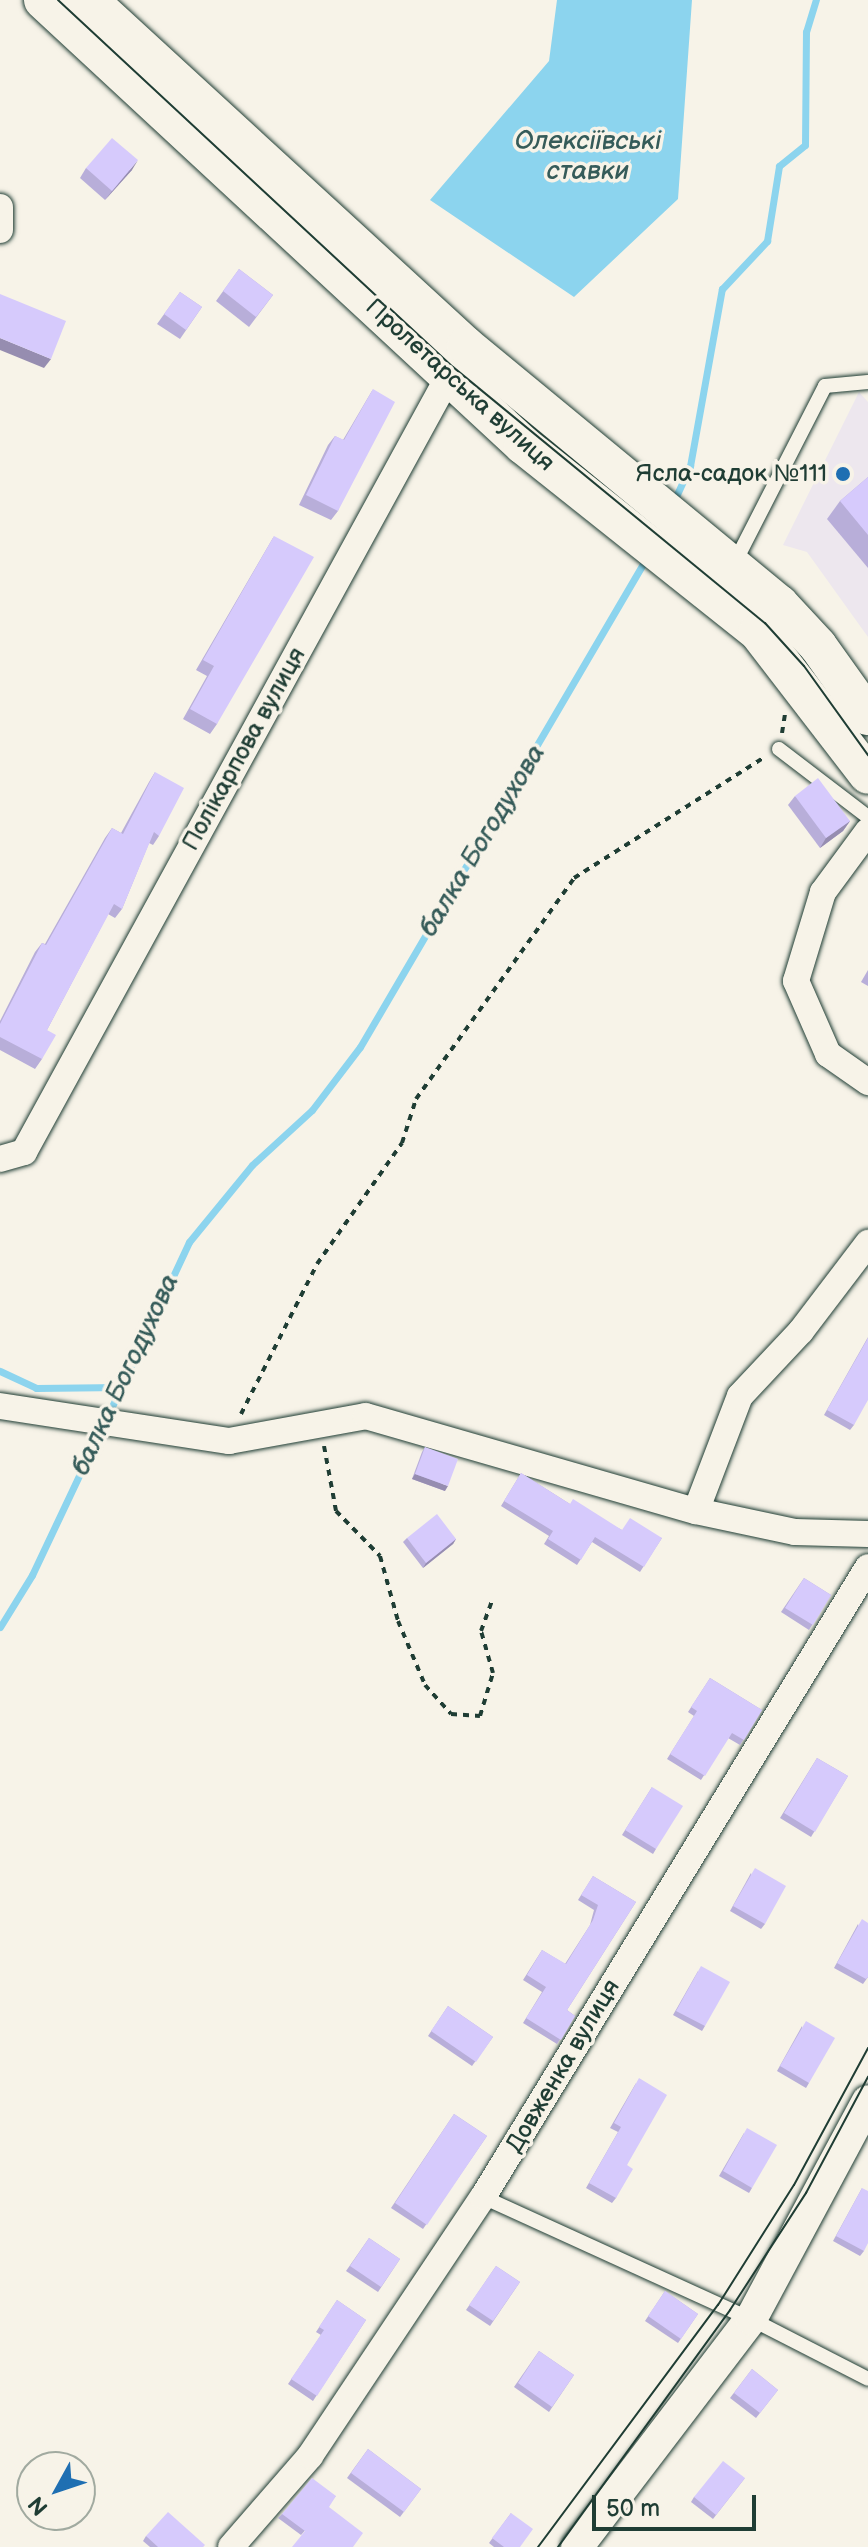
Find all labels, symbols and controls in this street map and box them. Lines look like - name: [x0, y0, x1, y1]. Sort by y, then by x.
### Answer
- water label: Олексіївські ставки: [515, 126, 661, 188]
- street label: Пролетарська вулиця: [360, 293, 560, 477]
- place label: Ясла-садок №111: [636, 460, 827, 488]
- marker: Ясла-садок №111: [834, 465, 852, 483]
- street label: Полікарпова вулиця: [176, 642, 312, 856]
- water label: балка Богодухова: [413, 739, 553, 943]
- water label: балка Богодухова: [66, 1270, 186, 1480]
- street label: Довженка вулиця: [500, 1974, 626, 2158]
- north arrow: [16, 2451, 96, 2531]
- scale bar: [596, 2479, 760, 2529]
- text: N: [23, 2490, 54, 2520]
- text: 50 m: [606, 2494, 660, 2523]

